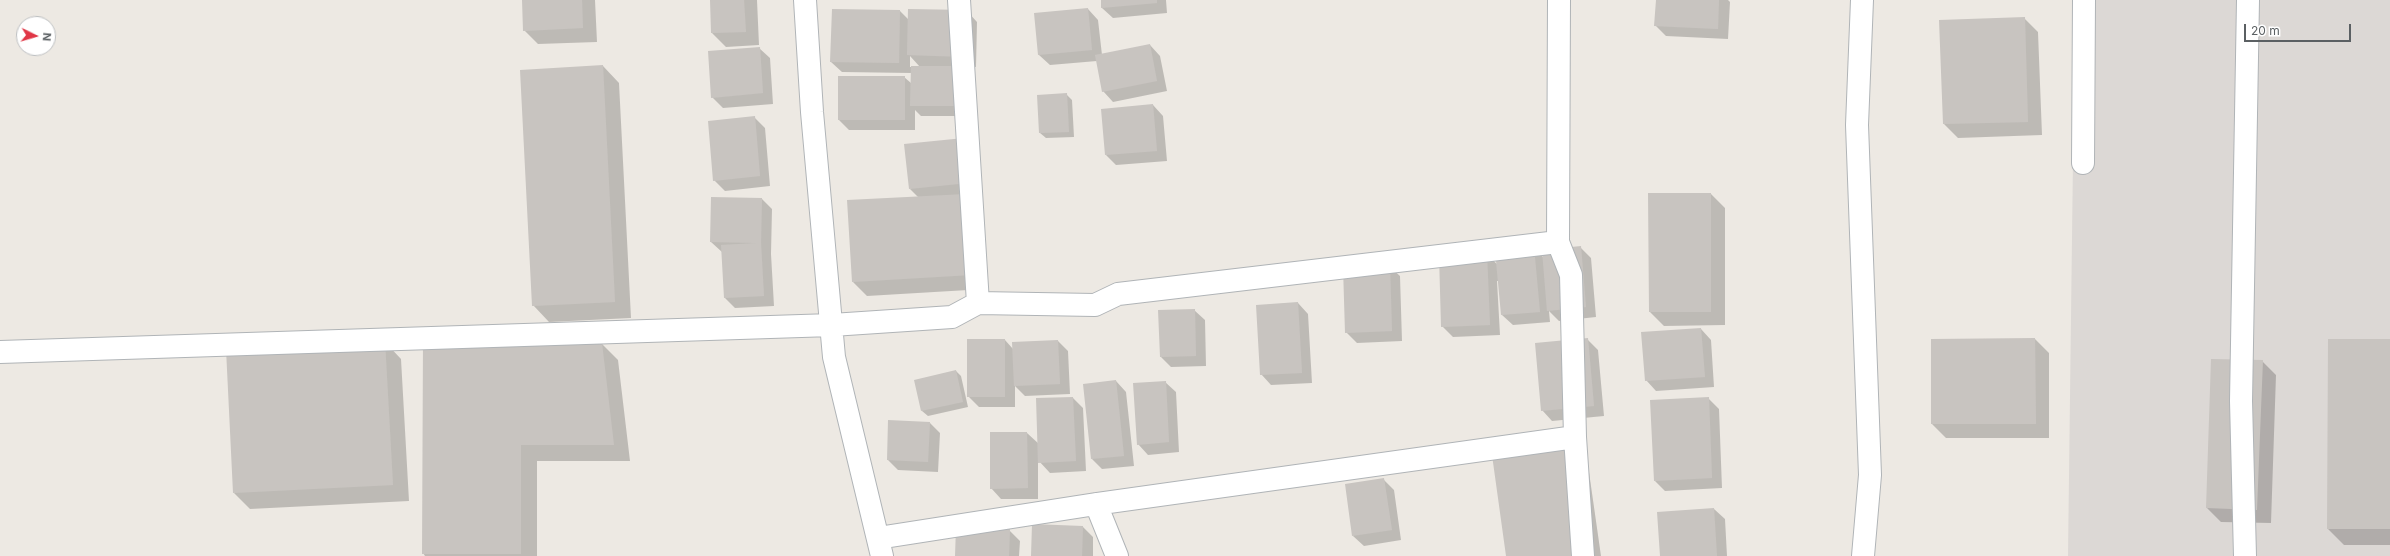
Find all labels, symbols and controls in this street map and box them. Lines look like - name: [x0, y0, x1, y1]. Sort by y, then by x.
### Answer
- north arrow: [16, 16, 56, 56]
- scale bar: [2246, 16, 2353, 42]
- text: 20 m: [2251, 23, 2280, 38]
- text: N: [40, 32, 54, 42]

